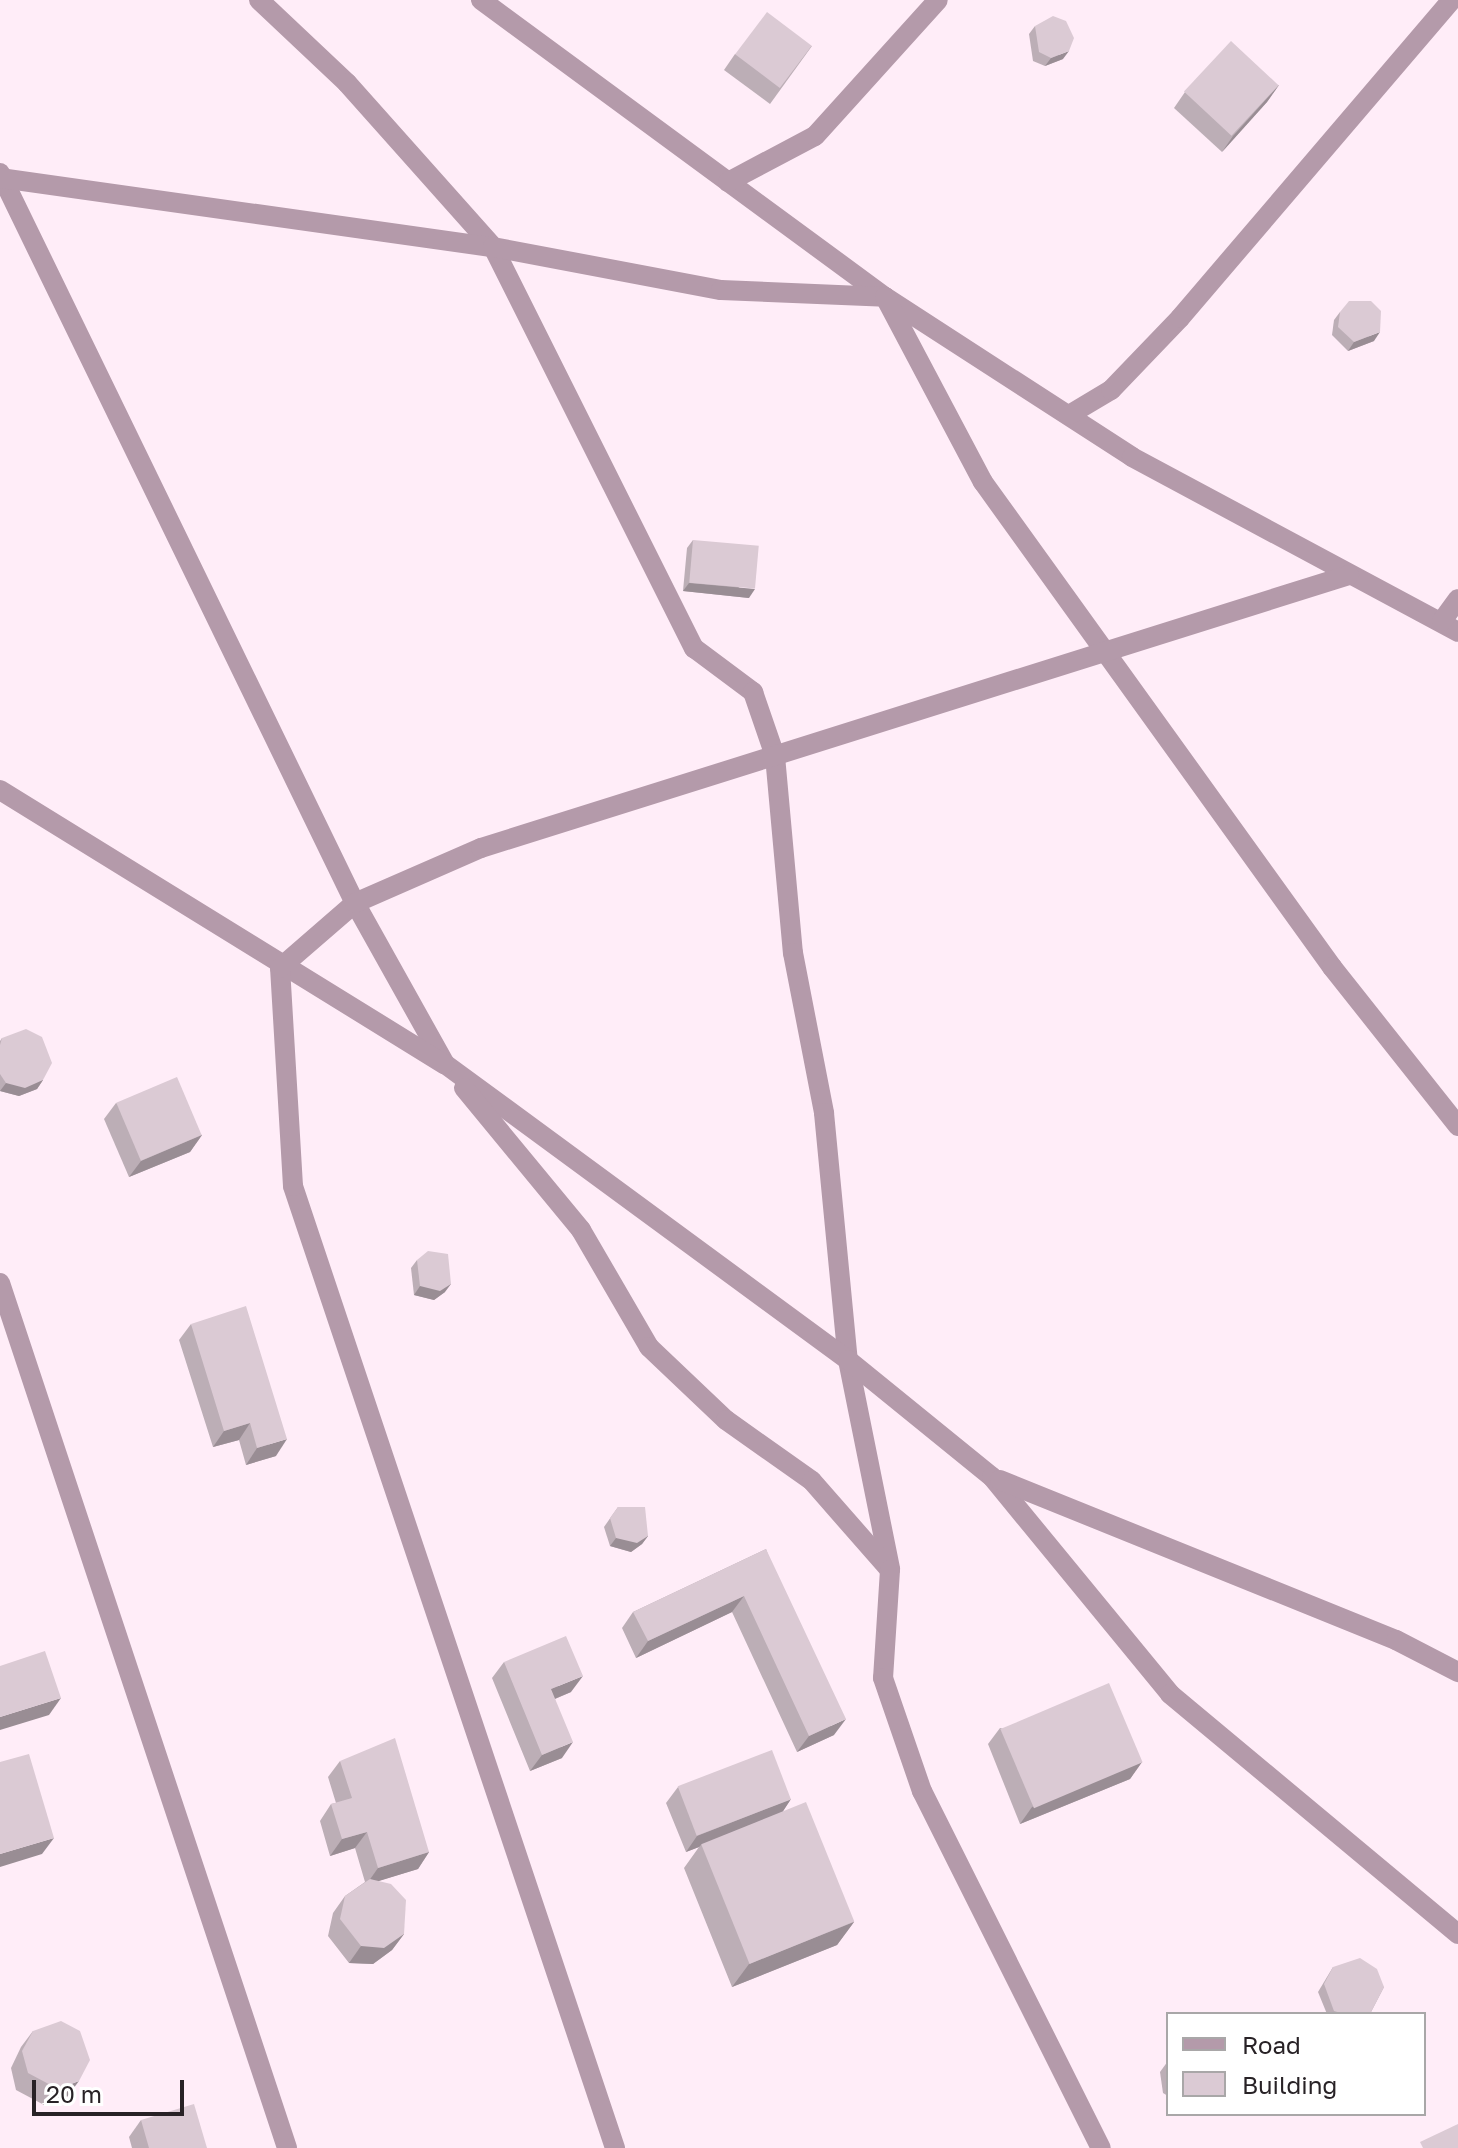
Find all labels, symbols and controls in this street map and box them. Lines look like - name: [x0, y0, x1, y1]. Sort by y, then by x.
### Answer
- legend: [1166, 2012, 1426, 2116]
- text: Road: [1242, 2030, 1301, 2059]
- scale bar: [36, 2064, 188, 2114]
- text: Building: [1242, 2070, 1337, 2099]
- text: 20 m: [46, 2079, 102, 2108]

